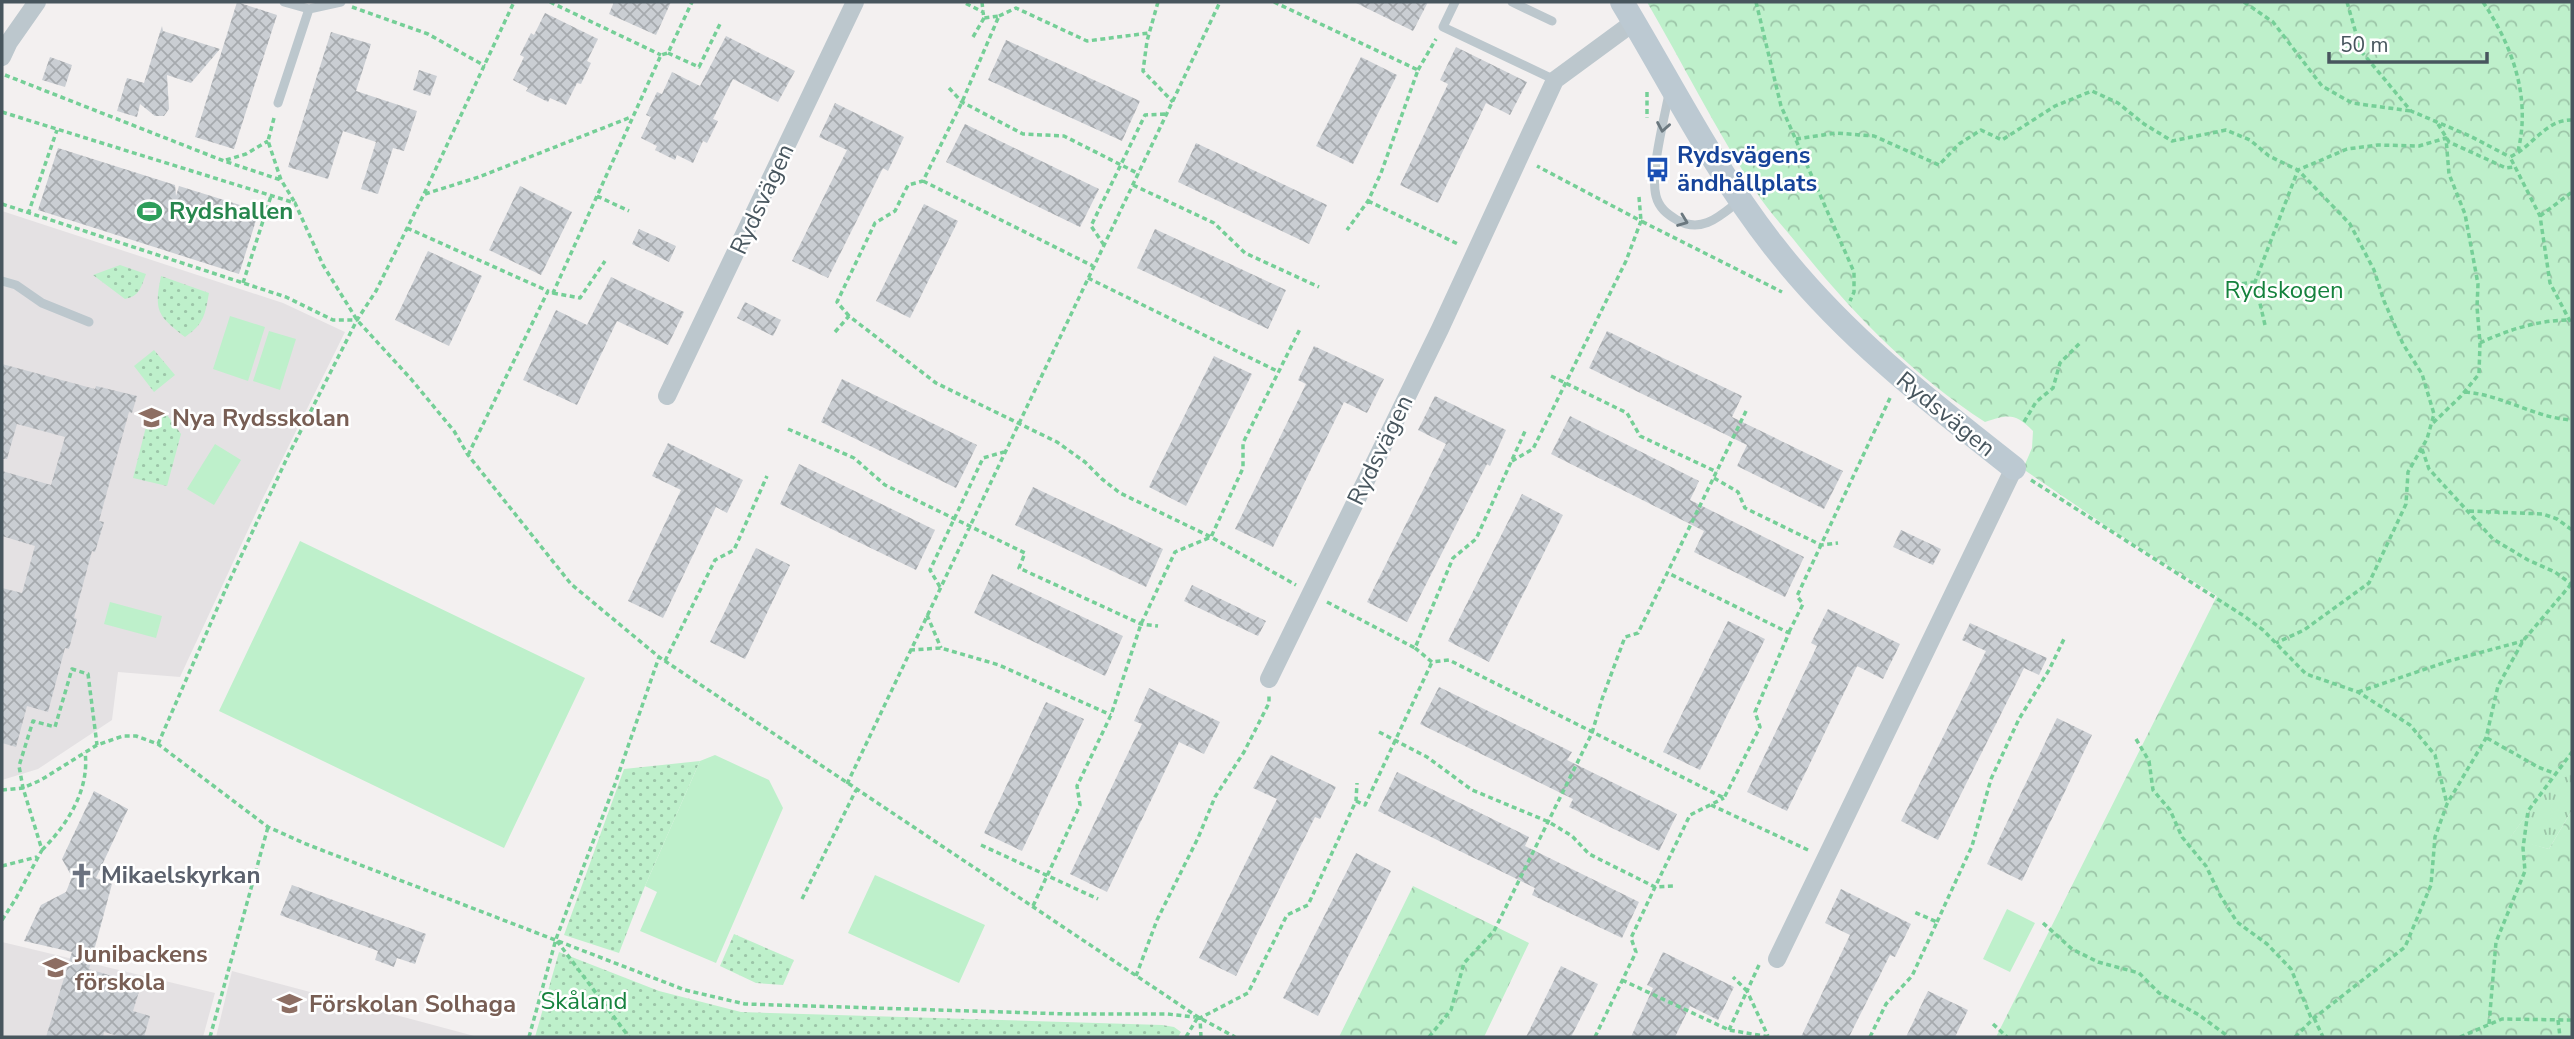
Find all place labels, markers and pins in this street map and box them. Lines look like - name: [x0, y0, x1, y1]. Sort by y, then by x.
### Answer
- place label: Rydsvägens ändhållplats: [1677, 139, 1817, 199]
- bus stop icon: Rydsvägens ändhållplats: [1643, 155, 1671, 183]
- place label: Rydshallen: [169, 195, 293, 227]
- sports icon: Rydshallen: [135, 197, 163, 225]
- place label: Nya Rydsskolan: [172, 402, 350, 434]
- school or university icon: Nya Rydsskolan: [138, 404, 166, 432]
- place label: Mikaelskyrkan: [101, 859, 260, 891]
- church icon: Mikaelskyrkan: [67, 861, 95, 889]
- place label: Junibackens förskola: [74, 938, 208, 998]
- school or university icon: Junibackens förskola: [41, 954, 69, 982]
- place label: Förskolan Solhaga: [309, 988, 516, 1020]
- school or university icon: Förskolan Solhaga: [275, 990, 303, 1018]

